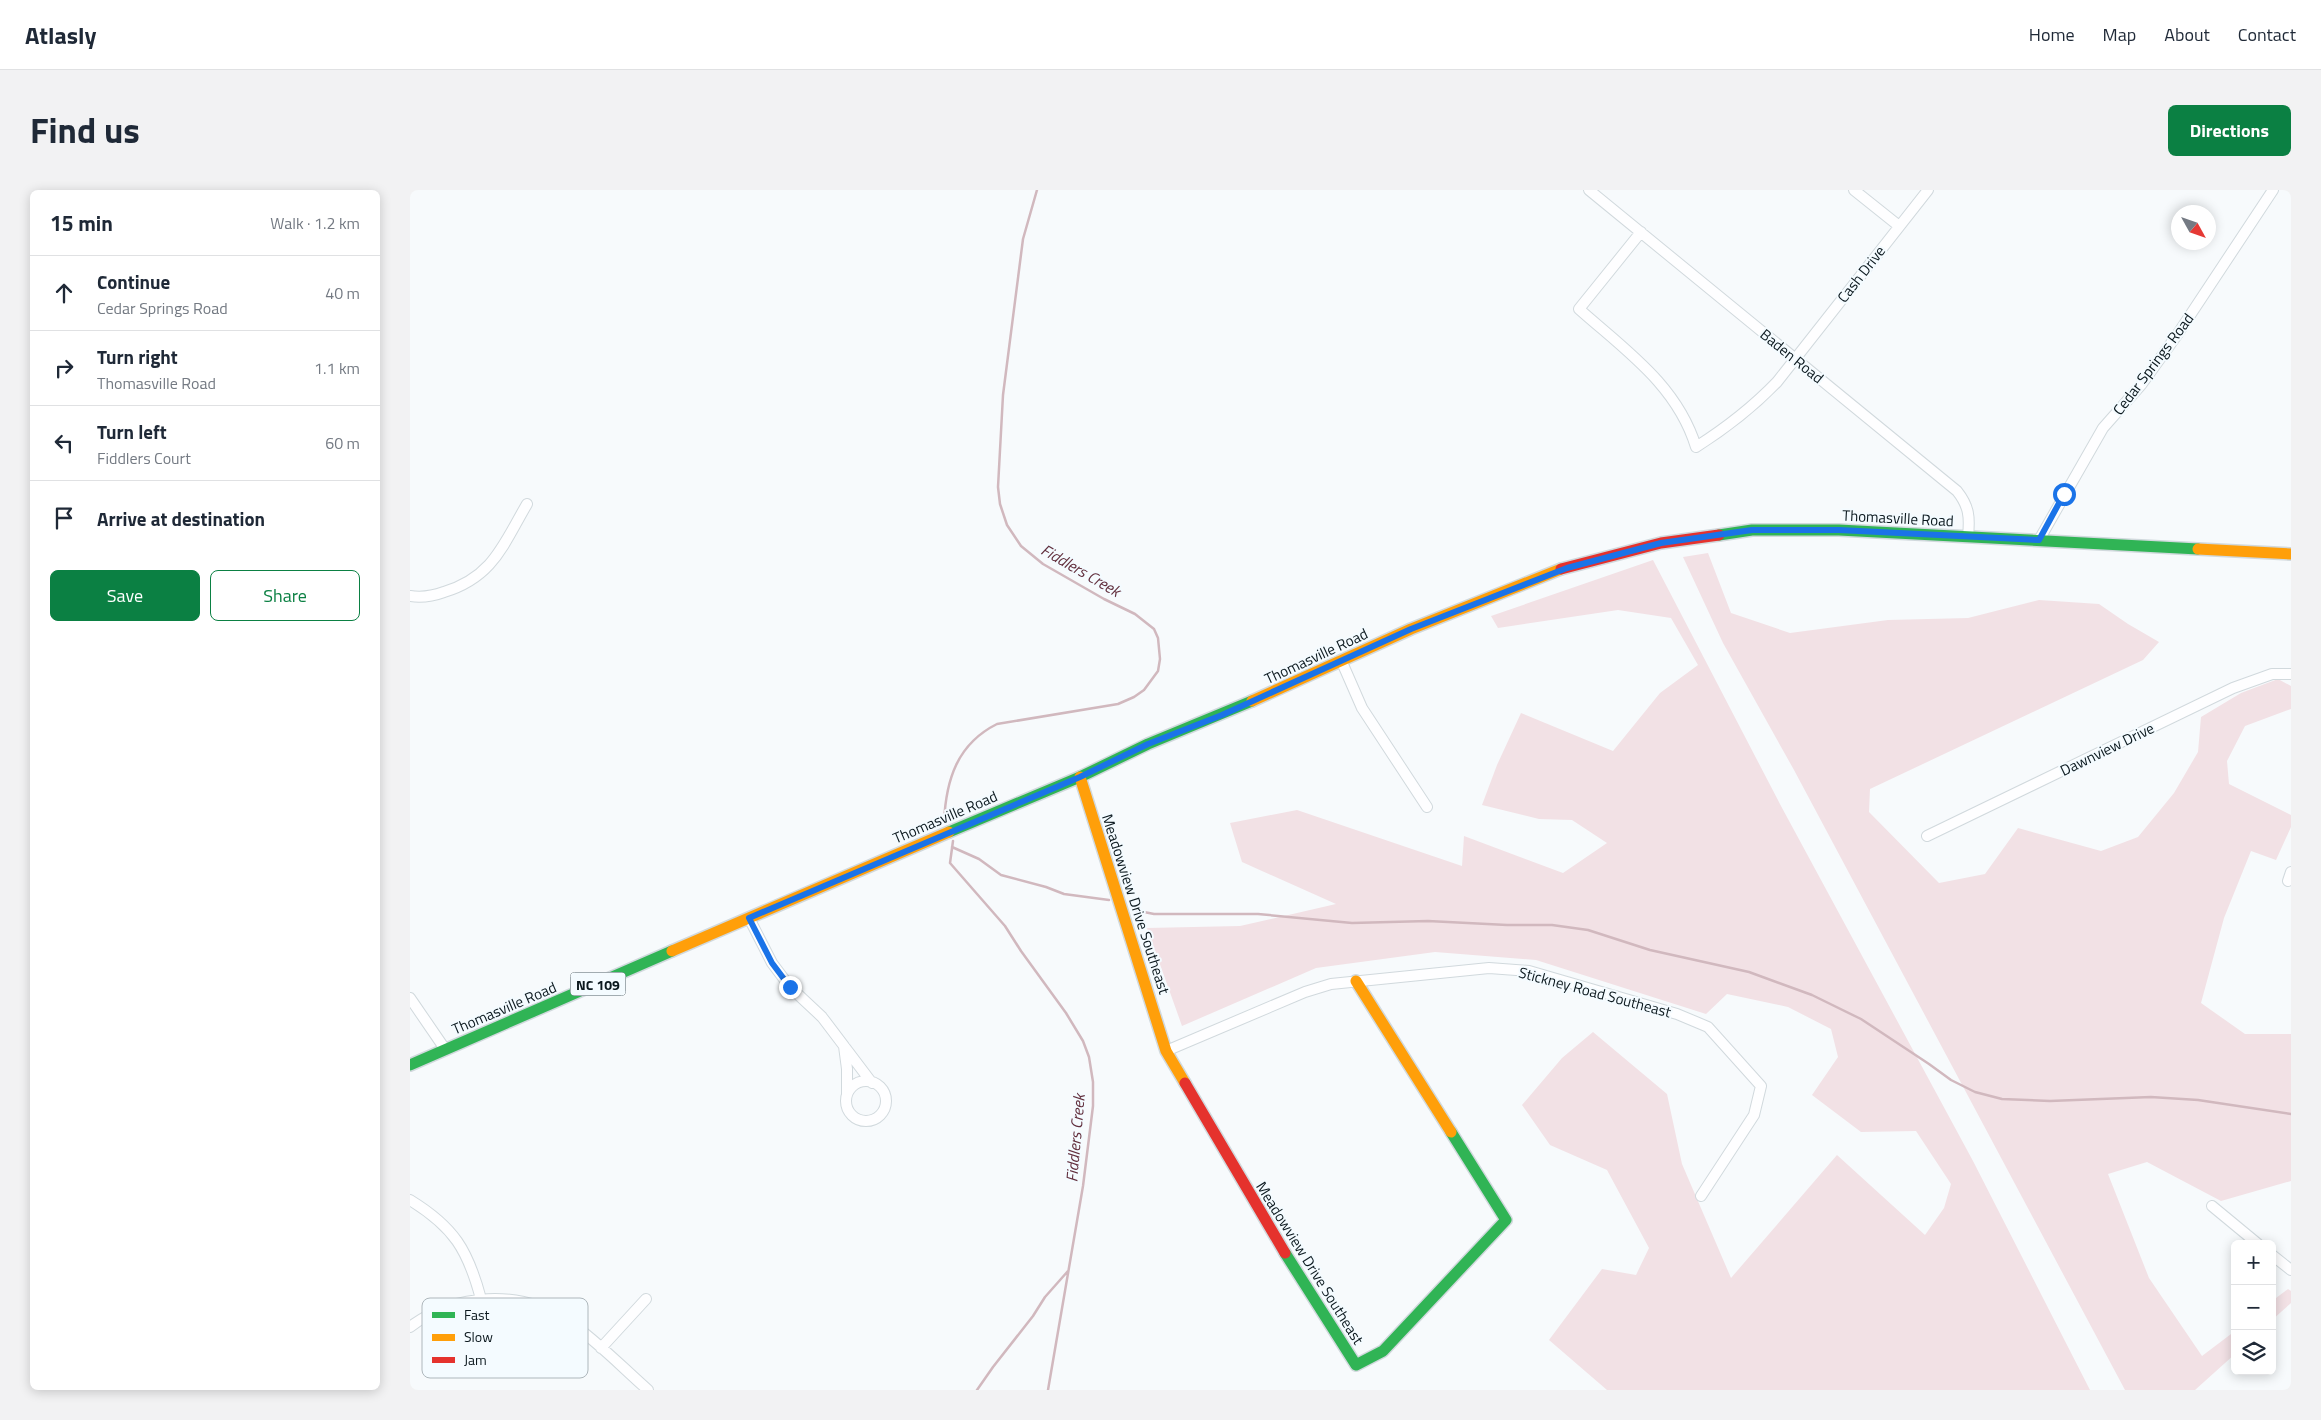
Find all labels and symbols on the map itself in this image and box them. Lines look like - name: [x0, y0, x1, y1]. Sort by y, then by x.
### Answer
- north arrow: [2171, 205, 2216, 250]
- street label: Cash Drive: [1831, 241, 1891, 307]
- street label: Cedar Springs Road: [2107, 308, 2199, 420]
- street label: Baden Road: [1755, 323, 1829, 389]
- route start: [2053, 483, 2076, 506]
- street label: Thomasville Road: [1842, 504, 1954, 532]
- water label: Fiddlers Creek: [1037, 538, 1127, 603]
- street label: Thomasville Road: [1261, 622, 1371, 690]
- street label: Dawnview Drive: [2056, 716, 2158, 782]
- street label: Thomasville Road: [889, 785, 1001, 849]
- street label: Meadowview Drive Southeast: [1096, 811, 1176, 998]
- street label: Stickney Road Southeast: [1516, 961, 1674, 1024]
- road number: NC 109: [570, 972, 626, 996]
- street label: Thomasville Road: [448, 976, 560, 1040]
- route end: [779, 976, 802, 999]
- water label: Fiddlers Creek: [1059, 1091, 1091, 1183]
- street label: Meadowview Drive Southeast: [1250, 1177, 1370, 1350]
- legend: [422, 1298, 588, 1378]
- text: Fast: [464, 1304, 489, 1325]
- text: Slow: [464, 1326, 493, 1347]
- text: Jam: [464, 1349, 487, 1370]

